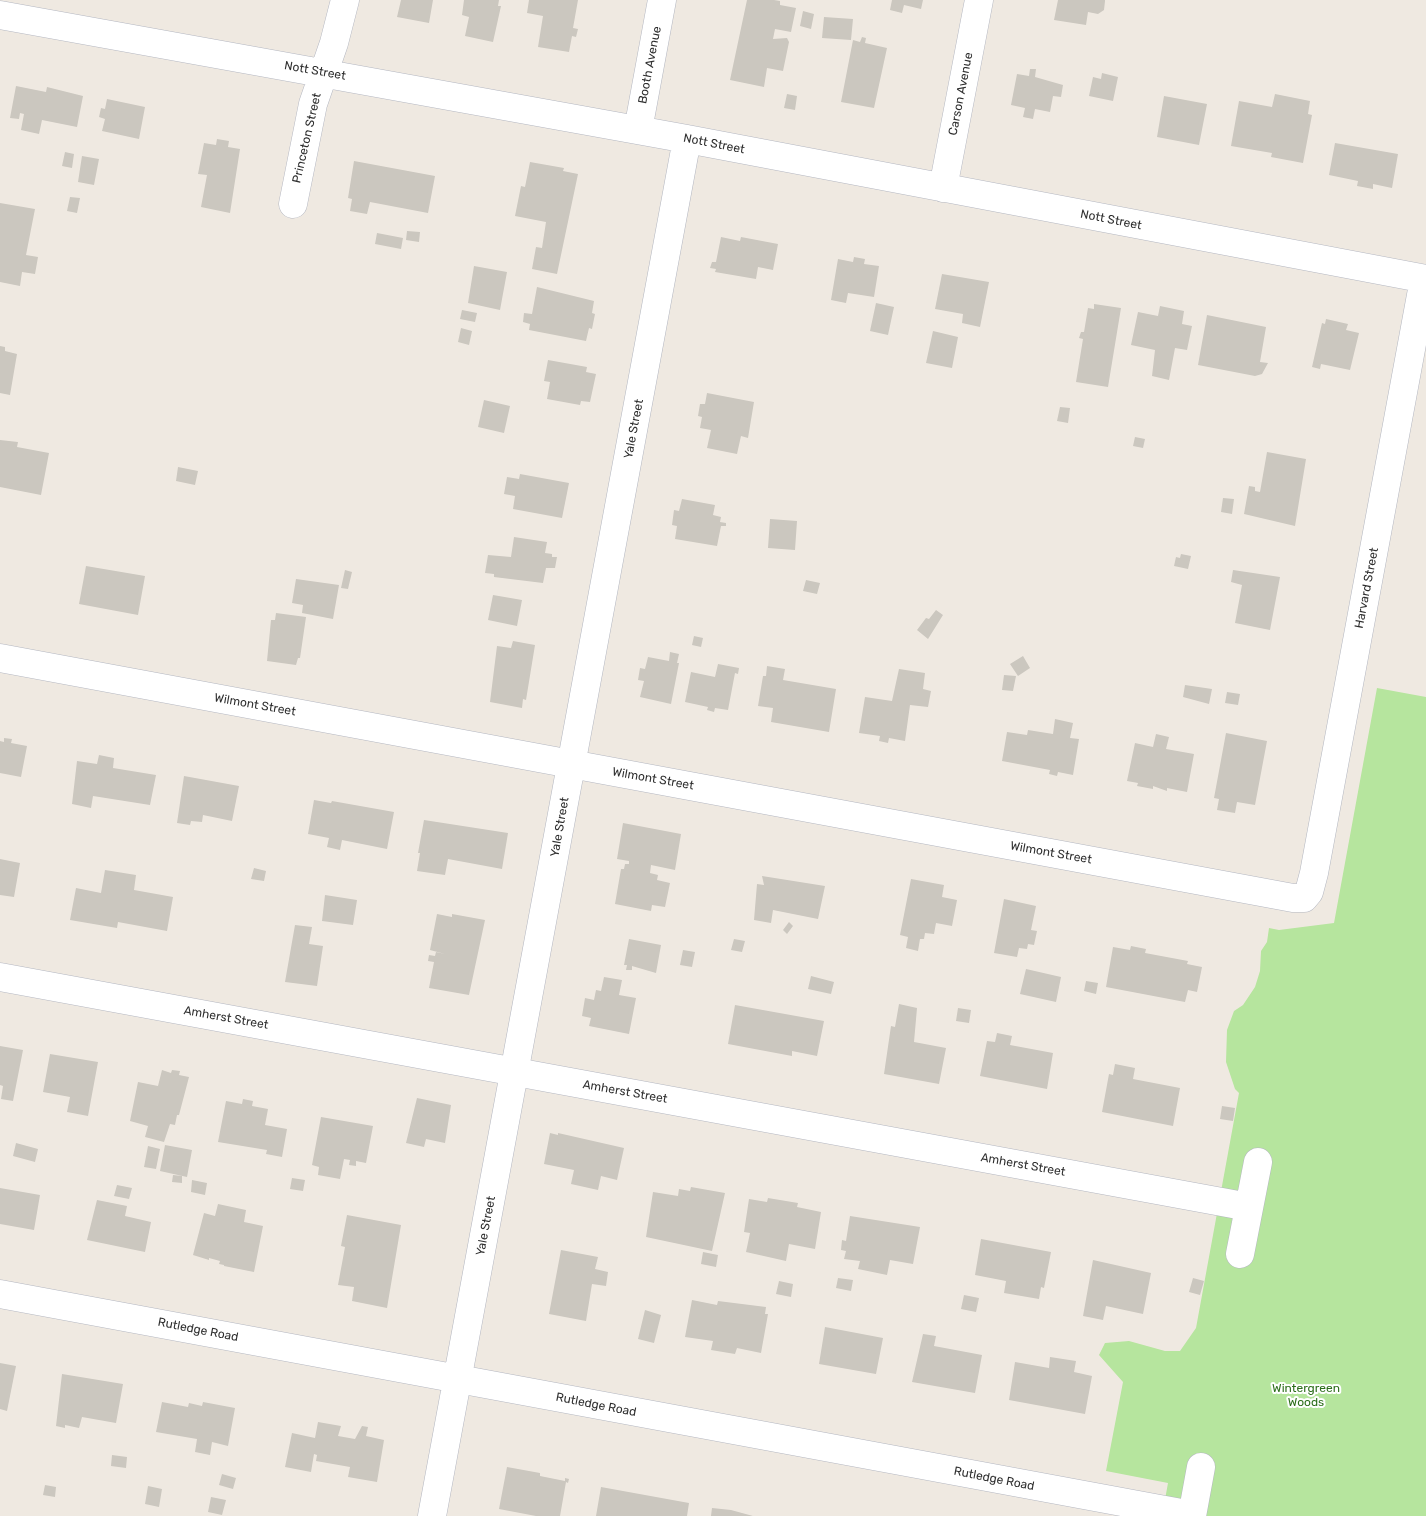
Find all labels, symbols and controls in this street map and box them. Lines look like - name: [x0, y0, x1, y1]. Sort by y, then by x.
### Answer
- street label: Booth Avenue: [635, 25, 665, 105]
- street label: Carson Avenue: [946, 51, 976, 137]
- street label: Nott Street: [283, 59, 347, 83]
- street label: Princeton Street: [290, 91, 324, 185]
- street label: Nott Street: [682, 131, 746, 157]
- street label: Nott Street: [1079, 207, 1143, 233]
- street label: Yale Street: [621, 398, 647, 460]
- street label: Harvard Street: [1352, 546, 1382, 630]
- street label: Wilmont Street: [213, 691, 297, 719]
- street label: Wilmont Street: [611, 765, 695, 793]
- street label: Yale Street: [548, 796, 572, 858]
- street label: Wilmont Street: [1009, 839, 1093, 867]
- street label: Amherst Street: [183, 1003, 269, 1033]
- street label: Amherst Street: [582, 1077, 668, 1107]
- street label: Amherst Street: [980, 1150, 1066, 1180]
- street label: Yale Street: [473, 1195, 499, 1257]
- street label: Rutledge Road: [156, 1315, 240, 1345]
- park label: Wintergreen Woods: [1272, 1382, 1340, 1410]
- street label: Rutledge Road: [554, 1390, 638, 1420]
- street label: Rutledge Road: [952, 1464, 1036, 1494]

